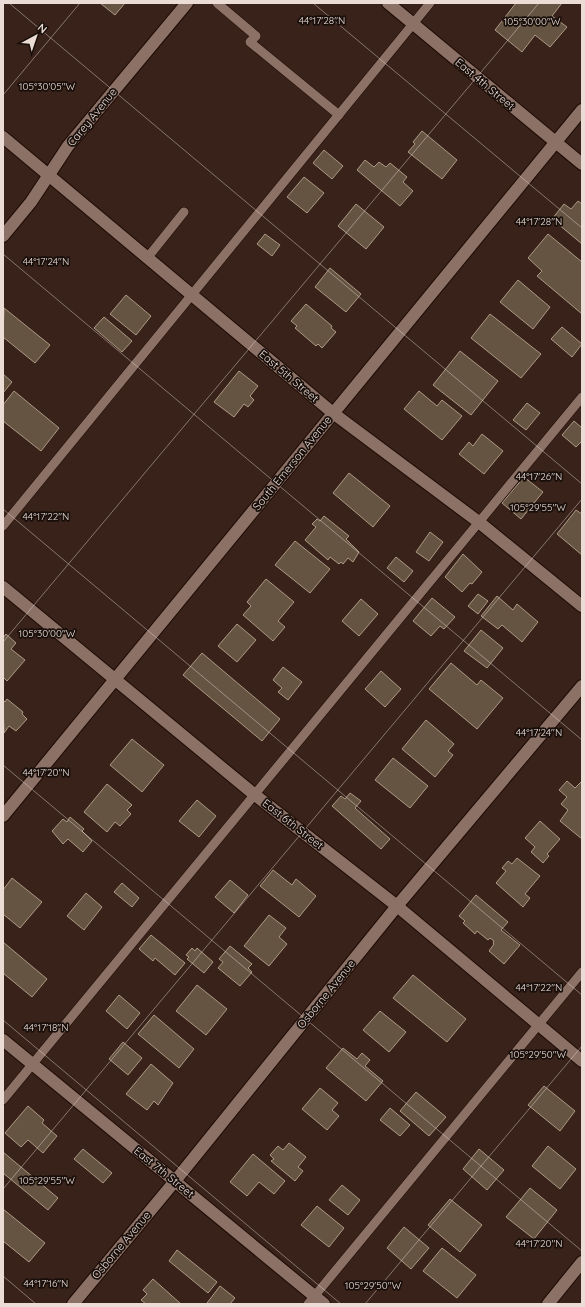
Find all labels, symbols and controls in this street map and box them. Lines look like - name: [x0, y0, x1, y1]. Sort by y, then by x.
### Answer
- text: 44°17'28"N: [299, 14, 345, 27]
- text: 105°30'00"W: [504, 15, 561, 28]
- north arrow: [16, 16, 56, 56]
- text: N: [35, 20, 50, 36]
- street label: East 4th Street: [452, 55, 518, 113]
- text: 105°30'05"W: [19, 80, 76, 93]
- street label: Carey Avenue: [64, 85, 120, 149]
- text: 44°17'28"N: [516, 215, 562, 228]
- text: 44°17'24"N: [23, 255, 69, 268]
- street label: East 5th Street: [256, 347, 322, 405]
- street label: South Emerson Avenue: [250, 413, 334, 513]
- text: 44°17'26"N: [516, 470, 562, 483]
- text: 105°29'55"W: [510, 501, 566, 514]
- text: 44°17'22"N: [23, 510, 69, 523]
- text: 105°30'00"W: [19, 627, 76, 640]
- text: 44°17'24"N: [516, 726, 562, 739]
- text: 44°17'20"N: [22, 766, 70, 779]
- street label: East 6th Street: [260, 796, 327, 852]
- street label: Osborne Avenue: [294, 957, 358, 1031]
- text: 44°17'22"N: [516, 981, 562, 994]
- text: 44°17'18"N: [24, 1021, 68, 1034]
- text: 105°29'50"W: [510, 1048, 567, 1061]
- street label: East 7th Street: [131, 1143, 197, 1201]
- text: 105°29'55"W: [19, 1174, 75, 1187]
- street label: Osborne Avenue: [89, 1208, 153, 1282]
- text: 44°17'20"N: [515, 1237, 563, 1250]
- text: 44°17'16"N: [24, 1277, 68, 1290]
- text: 105°29'50"W: [345, 1279, 402, 1292]

